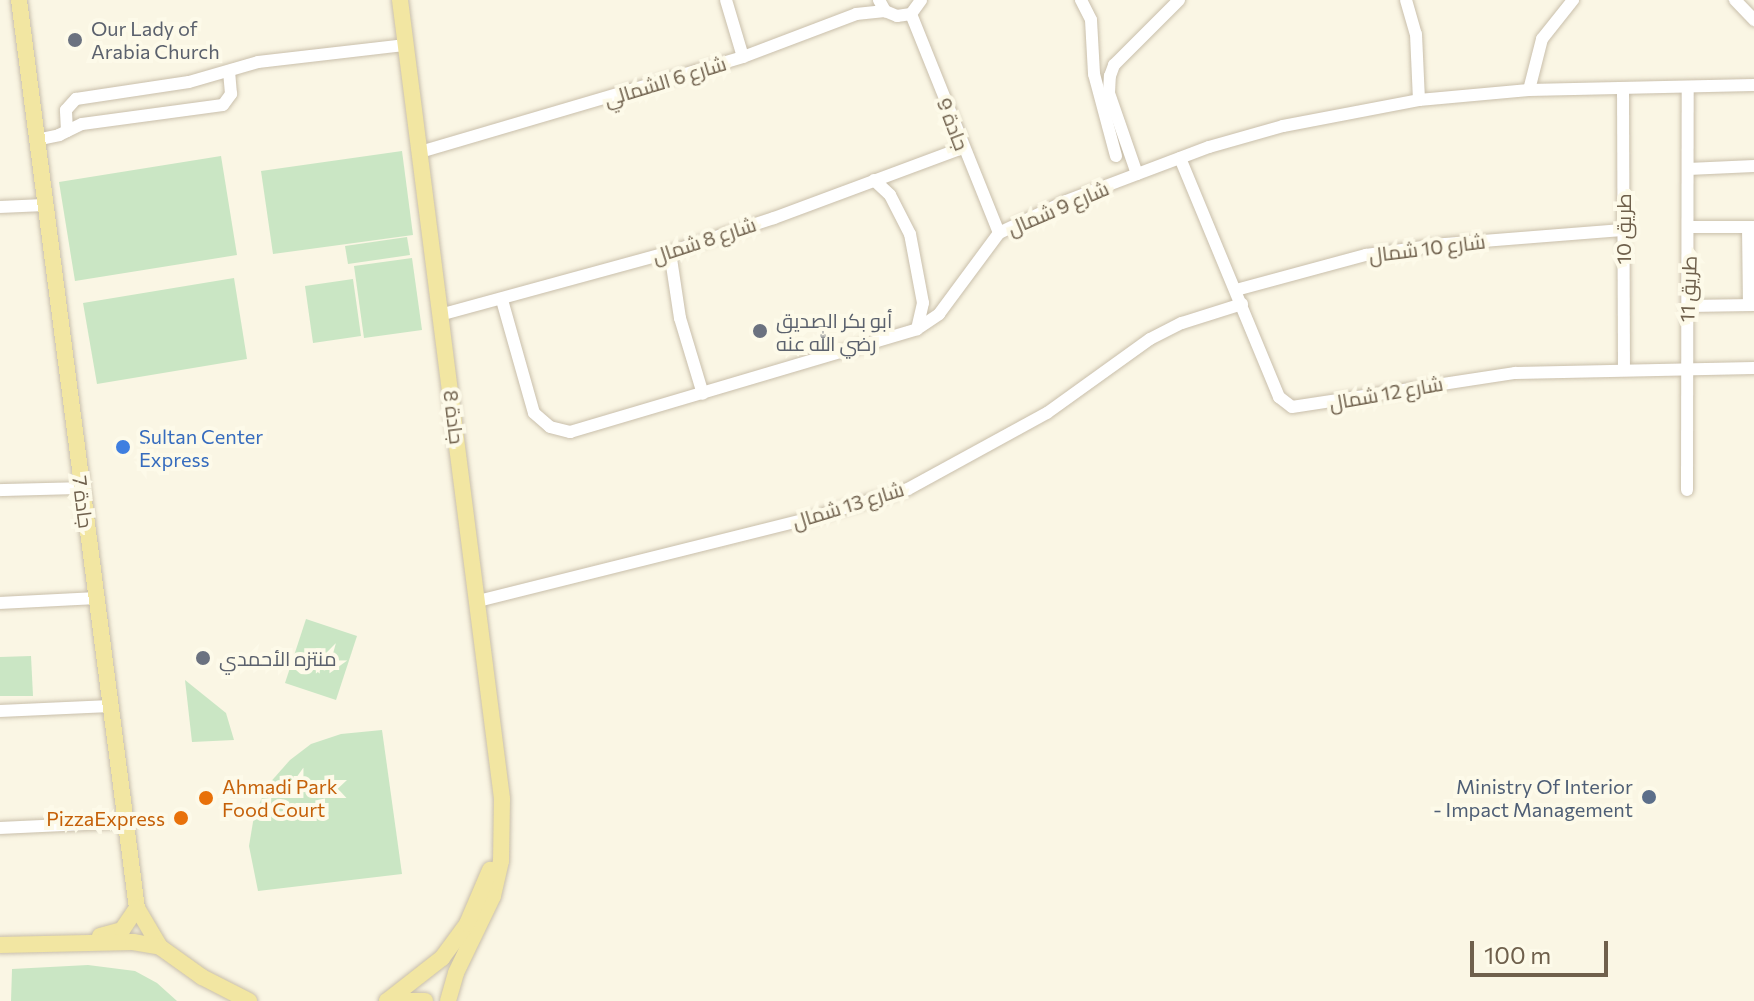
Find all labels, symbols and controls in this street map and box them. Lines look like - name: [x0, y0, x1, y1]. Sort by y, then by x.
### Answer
- place label: Our Lady of Arabia Church: [91, 16, 220, 63]
- marker: Our Lady of Arabia Church: [66, 31, 84, 49]
- street label: شارع 6 الشمالي: [601, 51, 729, 111]
- street label: جادة 9: [932, 94, 974, 154]
- street label: شارع 9 شمال: [1004, 176, 1112, 240]
- street label: طريق 10: [1611, 193, 1635, 265]
- street label: شارع 8 شمال: [649, 212, 759, 268]
- street label: شارع 10 شمال: [1367, 229, 1487, 267]
- street label: طريق 11: [1675, 255, 1701, 323]
- place label: أبو بكر الصديق رضي الله عنه: [776, 308, 892, 355]
- marker: أبو بكر الصديق رضي الله عنه: [751, 322, 769, 340]
- street label: شارع 12 شمال: [1327, 371, 1445, 415]
- street label: جادة 8: [439, 389, 469, 445]
- place label: Sultan Center Express: [139, 424, 263, 471]
- marker: Sultan Center Express: [114, 438, 132, 456]
- street label: جادة 7: [68, 474, 98, 530]
- street label: شارع 13 شمال: [789, 477, 907, 533]
- place label: منتزه الأحمدي: [219, 646, 337, 670]
- marker: منتزه الأحمدي: [194, 649, 212, 667]
- place label: Ahmadi Park Food Court: [222, 774, 338, 821]
- place label: Ministry Of Interior - Impact Management: [1433, 774, 1633, 821]
- marker: Ministry Of Interior - Impact Management: [1640, 788, 1658, 806]
- marker: Ahmadi Park Food Court: [197, 789, 215, 807]
- place label: PizzaExpress: [46, 806, 165, 830]
- marker: PizzaExpress: [172, 809, 190, 827]
- scale bar: [1474, 925, 1612, 975]
- text: 100 m: [1484, 940, 1551, 969]

